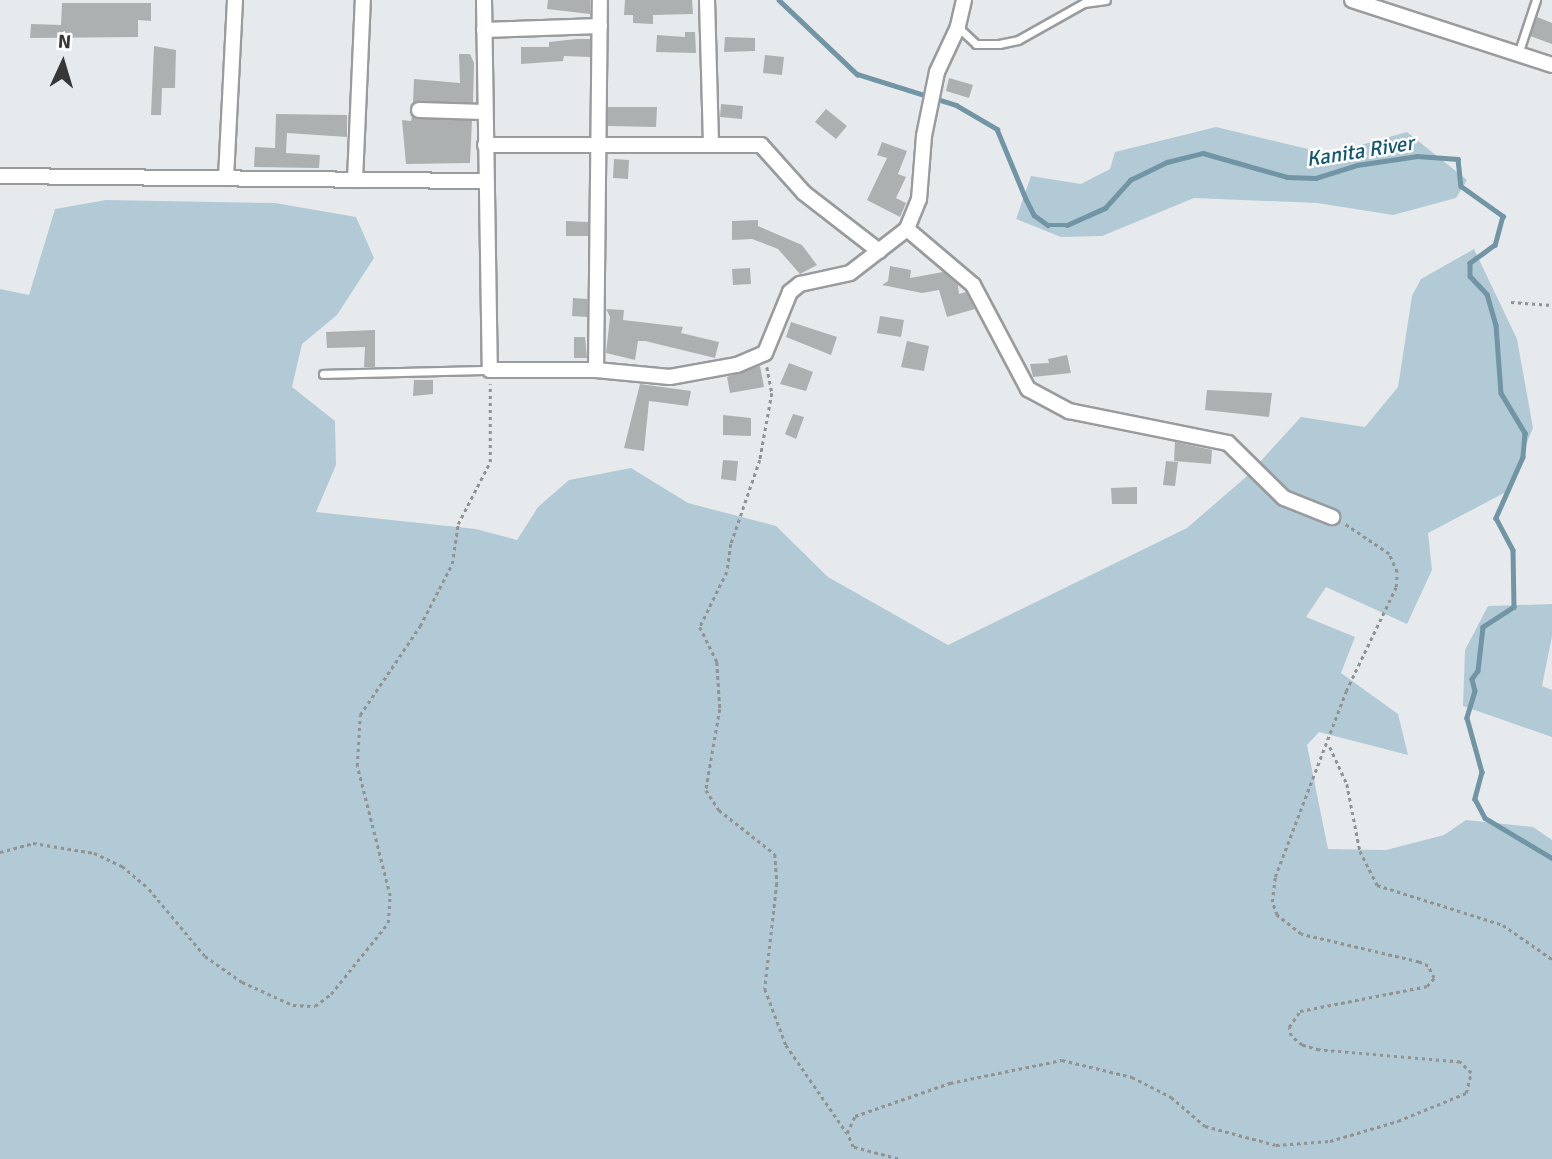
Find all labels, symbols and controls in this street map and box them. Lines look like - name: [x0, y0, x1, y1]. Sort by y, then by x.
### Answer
- north arrow: [28, 28, 98, 98]
- text: N: [57, 30, 72, 54]
- water label: Kanita River: [1304, 130, 1416, 172]

